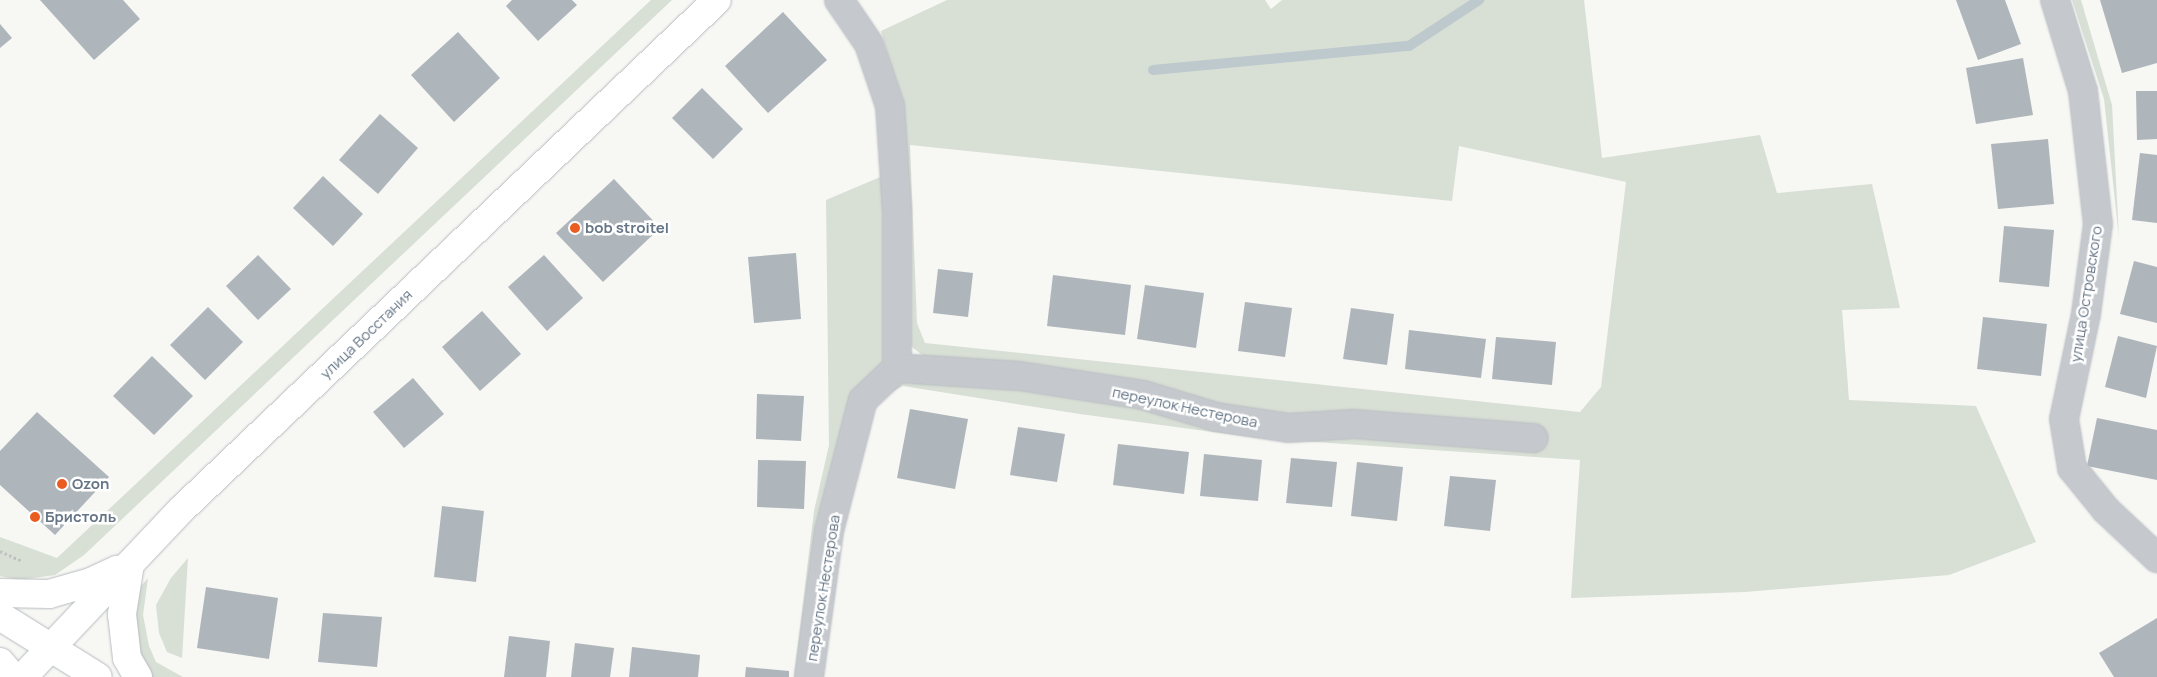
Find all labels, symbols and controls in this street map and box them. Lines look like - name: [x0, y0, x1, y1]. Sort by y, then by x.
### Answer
- place label: bob stroitel: [585, 219, 669, 237]
- marker: bob stroitel: [569, 222, 581, 234]
- street label: улица Островского: [2066, 225, 2106, 363]
- street label: улица Восстания: [316, 286, 416, 382]
- street label: переулок Нестерова: [1111, 383, 1259, 431]
- place label: Ozon: [72, 475, 109, 493]
- marker: Ozon: [56, 478, 68, 490]
- place label: Бристоль: [45, 508, 116, 526]
- marker: Бристоль: [29, 511, 41, 523]
- street label: переулок Нестерова: [803, 514, 843, 662]

